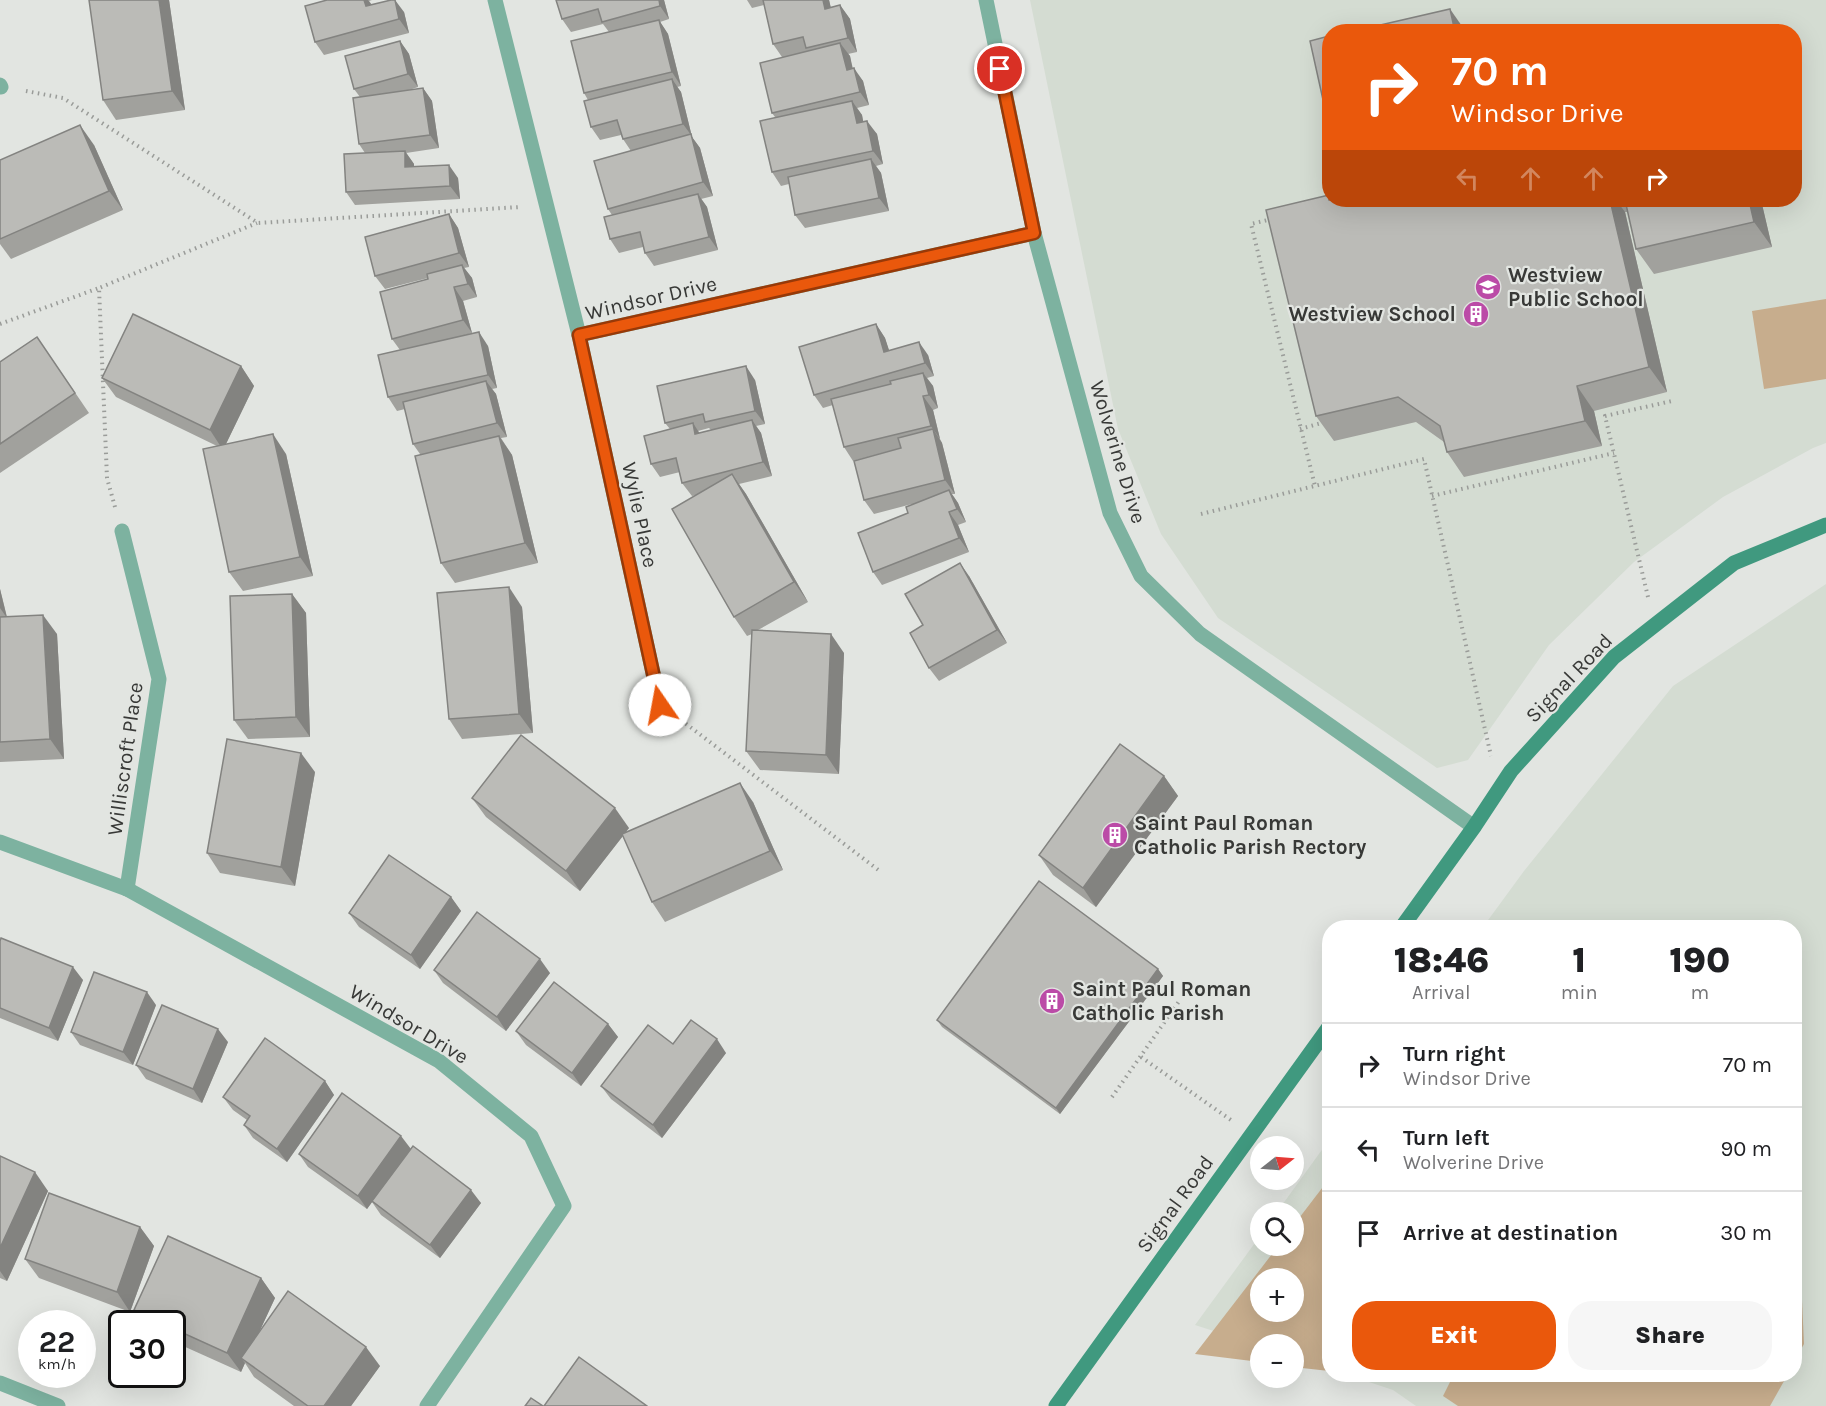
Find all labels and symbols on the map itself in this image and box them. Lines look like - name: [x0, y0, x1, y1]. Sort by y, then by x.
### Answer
- pin: [974, 43, 1025, 94]
- place label: Westview Public School: [1508, 263, 1644, 311]
- street label: Windsor Drive: [583, 271, 719, 325]
- school or university icon: Westview Public School: [1473, 272, 1503, 302]
- building icon: Westview School: [1461, 299, 1491, 329]
- place label: Westview School: [1289, 302, 1456, 326]
- street label: Wolverine Drive: [1085, 378, 1151, 526]
- street label: Wylie Place: [617, 460, 663, 570]
- street label: Signal Road: [1521, 629, 1617, 727]
- position arrow: [628, 673, 692, 737]
- street label: Williscroft Place: [102, 681, 148, 837]
- place label: Saint Paul Roman Catholic Parish Rectory: [1134, 811, 1367, 859]
- building icon: Saint Paul Roman Catholic Parish Rectory: [1100, 820, 1130, 850]
- place label: Saint Paul Roman Catholic Parish: [1072, 977, 1251, 1025]
- street label: Windsor Drive: [345, 979, 473, 1069]
- building icon: Saint Paul Roman Catholic Parish: [1037, 986, 1067, 1016]
- north arrow: [1250, 1136, 1304, 1190]
- street label: Signal Road: [1132, 1151, 1218, 1257]
- speed limit sign: 30: [108, 1310, 186, 1388]

